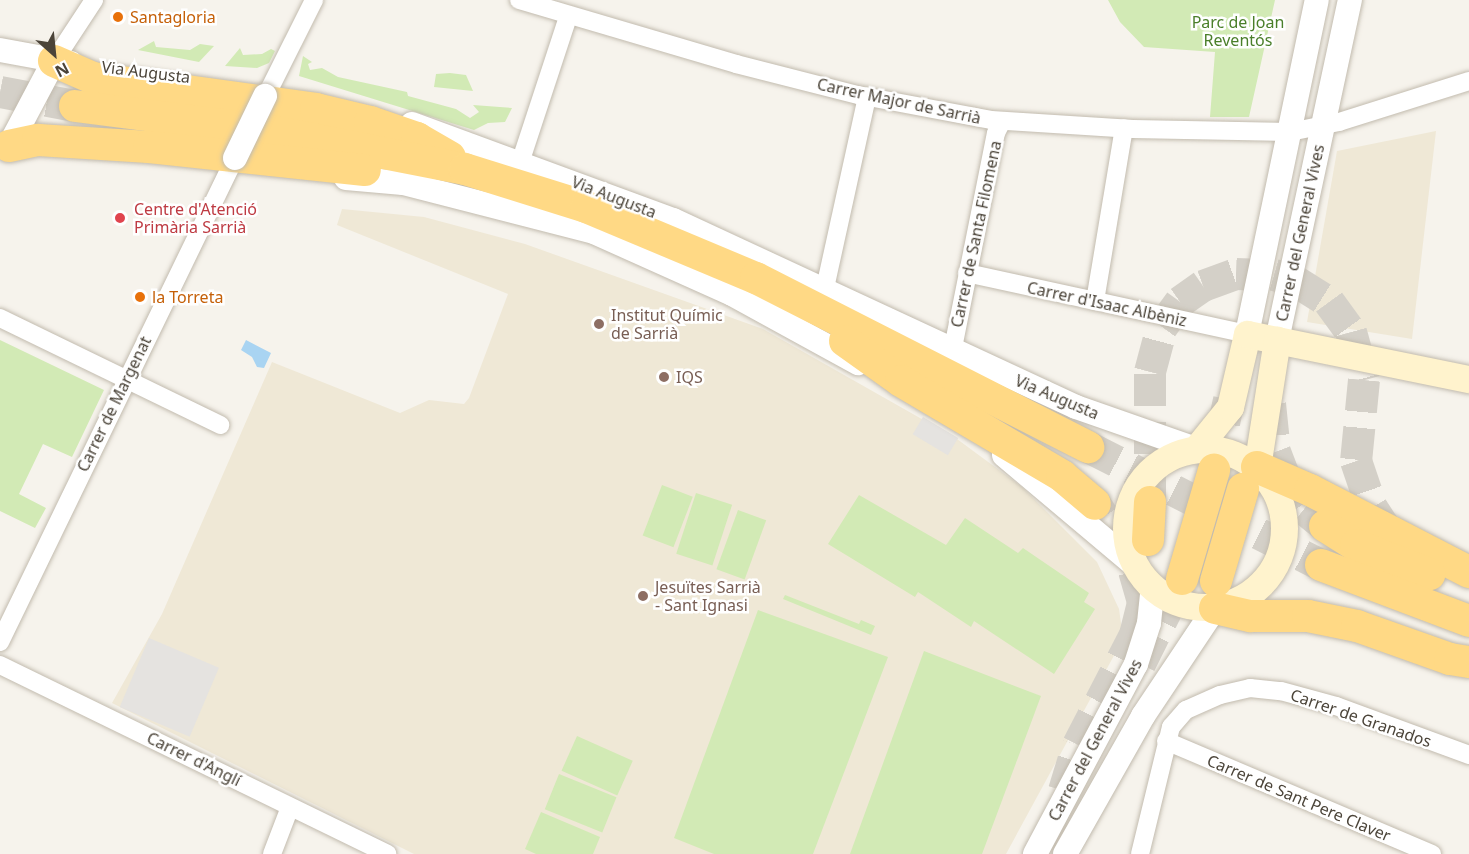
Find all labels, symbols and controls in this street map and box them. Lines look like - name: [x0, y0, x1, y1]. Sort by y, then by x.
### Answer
- place label: Santagloria: [130, 7, 216, 27]
- marker: Santagloria: [111, 10, 125, 24]
- park label: Parc de Joan Reventós: [1192, 12, 1284, 50]
- north arrow: [24, 24, 84, 84]
- text: N: [51, 57, 73, 83]
- street label: Via Augusta: [101, 57, 191, 87]
- street label: Carrer Major de Sarrià: [815, 74, 983, 128]
- street label: Carrer de Santa Filomena: [947, 139, 1005, 329]
- street label: Carrer del General Vives: [1272, 143, 1328, 323]
- street label: Via Augusta: [569, 172, 659, 222]
- place label: Centre d'Atenció Primària Sarrià: [134, 199, 257, 237]
- marker: Centre d'Atenció Primària Sarrià: [111, 209, 129, 227]
- street label: Carrer d'Isaac Albèniz: [1025, 278, 1189, 330]
- place label: la Torreta: [152, 287, 223, 307]
- marker: la Torreta: [133, 290, 147, 304]
- place label: Institut Químic de Sarrià: [611, 305, 723, 343]
- marker: Institut Químic de Sarrià: [592, 317, 606, 331]
- street label: Carrer de Margenat: [73, 333, 155, 475]
- place label: IQS: [676, 367, 703, 387]
- marker: IQS: [657, 370, 671, 384]
- street label: Via Augusta: [1012, 371, 1102, 423]
- place label: Jesuïtes Sarrià - Sant Ignasi: [655, 577, 761, 615]
- marker: Jesuïtes Sarrià - Sant Ignasi: [636, 589, 650, 603]
- street label: Carrer del General Vives: [1044, 656, 1146, 824]
- street label: Carrer de Granados: [1288, 685, 1434, 751]
- street label: Carrer d'Anglí: [144, 728, 244, 790]
- street label: Carrer de Sant Pere Claver: [1204, 751, 1394, 845]

